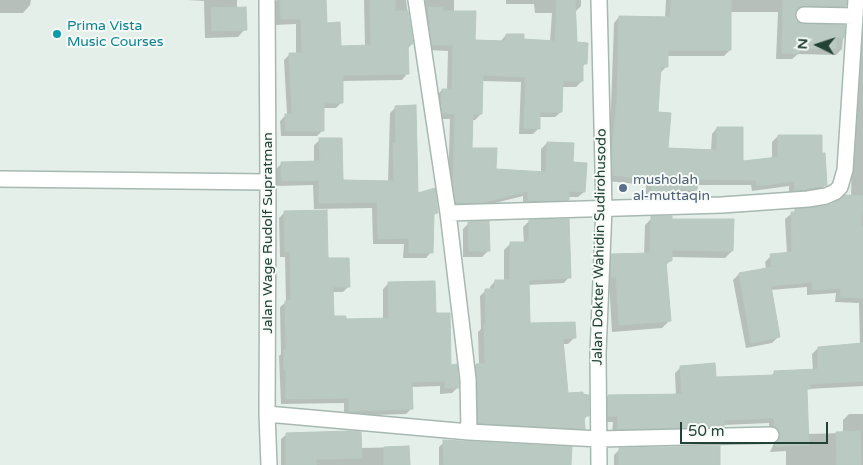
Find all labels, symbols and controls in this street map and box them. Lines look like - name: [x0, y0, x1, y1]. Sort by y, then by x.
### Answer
- place label: Prima Vista Music Courses: [67, 18, 163, 50]
- north arrow: [793, 20, 843, 70]
- marker: Prima Vista Music Courses: [51, 28, 63, 40]
- text: N: [794, 38, 811, 50]
- street label: Jalan Dokter Wahidin Sudirohusodo: [590, 128, 610, 366]
- street label: Jalan Wage Rudolf Supratman: [260, 132, 276, 334]
- place label: musholah al-muttaqin: [633, 172, 710, 204]
- marker: musholah al-muttaqin: [617, 182, 629, 194]
- scale bar: [683, 412, 830, 444]
- text: 50 m: [688, 422, 725, 440]

